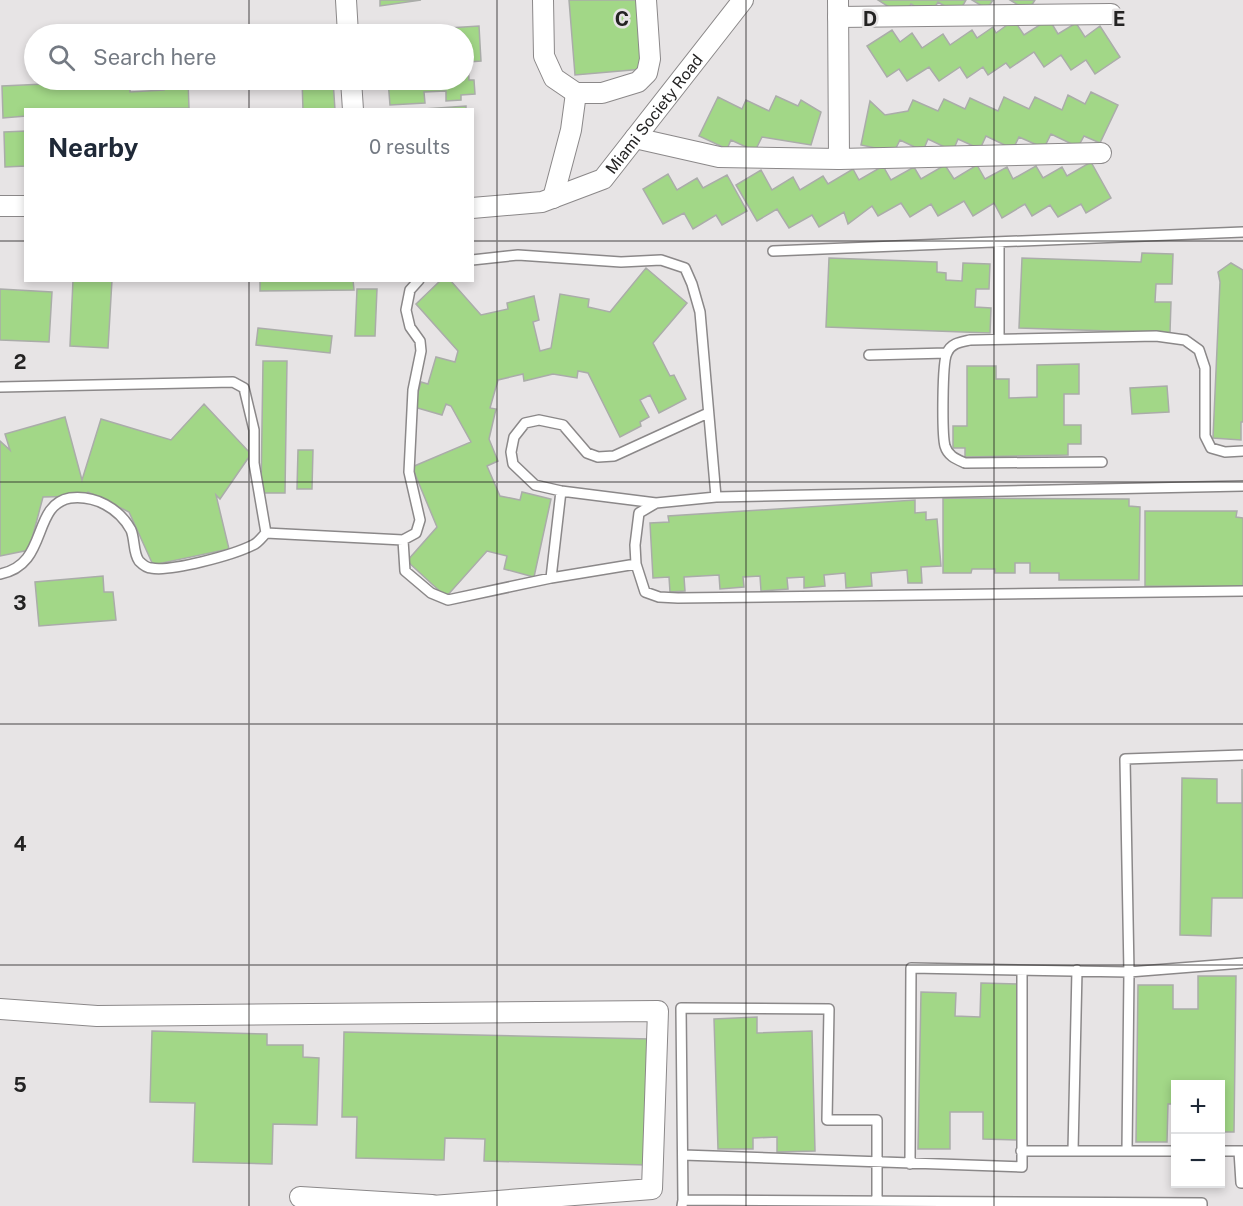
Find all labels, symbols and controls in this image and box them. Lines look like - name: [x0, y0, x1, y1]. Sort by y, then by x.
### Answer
- text: C: [615, 7, 629, 31]
- text: D: [863, 7, 877, 31]
- text: E: [1113, 7, 1125, 31]
- search box: [24, 24, 474, 90]
- icon: search: [45, 41, 78, 74]
- text: Search here: [93, 44, 217, 70]
- street label: Miami Society Road: [601, 50, 706, 177]
- text: Nearby: [48, 132, 138, 163]
- text: 0 results: [369, 135, 450, 159]
- text: 2: [14, 350, 26, 374]
- text: 3: [13, 591, 27, 615]
- text: 4: [13, 832, 27, 856]
- text: 5: [13, 1073, 27, 1097]
- map controls: [1171, 1080, 1225, 1188]
- button: +: [1171, 1080, 1225, 1134]
- button: −: [1171, 1134, 1225, 1188]

